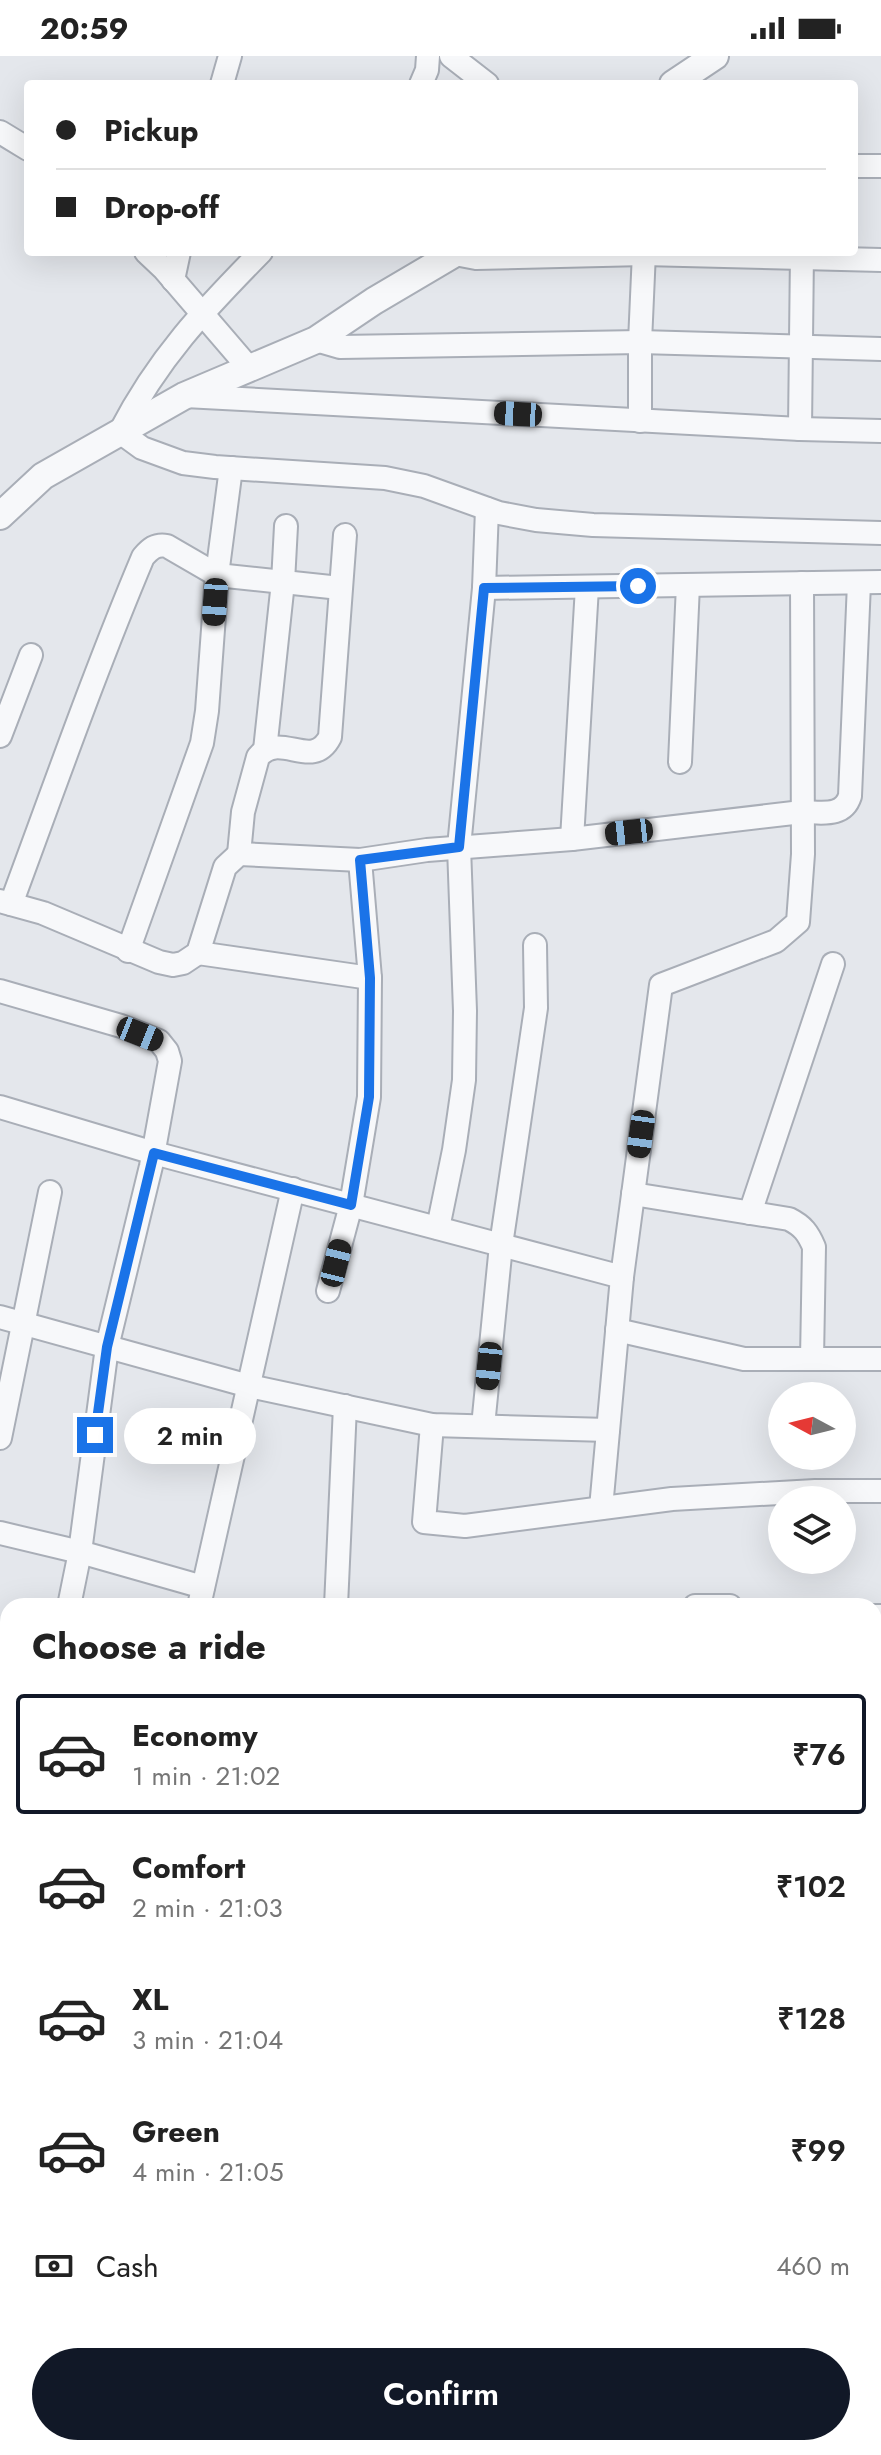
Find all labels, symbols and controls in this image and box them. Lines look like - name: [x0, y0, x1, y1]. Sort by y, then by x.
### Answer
- text: 20:59: [40, 7, 129, 50]
- text: Pickup: [104, 109, 199, 152]
- text: Drop-off: [104, 186, 219, 229]
- car: [493, 401, 543, 427]
- route start: [620, 568, 656, 604]
- car: [201, 577, 229, 627]
- car: [604, 818, 654, 846]
- car: [113, 1014, 167, 1054]
- car: [626, 1109, 656, 1159]
- car: [319, 1237, 353, 1289]
- car: [475, 1341, 503, 1391]
- north arrow: [768, 1382, 856, 1470]
- map controls: [768, 1382, 856, 1574]
- callout: 2 min: [123, 1407, 255, 1463]
- route end: [77, 1417, 113, 1453]
- text: 2 min: [157, 1417, 223, 1455]
- button: layers: [768, 1486, 856, 1574]
- text: Choose a ride: [32, 1620, 266, 1672]
- text: Economy: [132, 1714, 258, 1757]
- icon: car: [36, 1718, 108, 1790]
- text: ₹76: [792, 1733, 846, 1776]
- text: 1 min · 21:02: [132, 1757, 280, 1795]
- text: Comfort: [132, 1846, 245, 1889]
- icon: car: [36, 1850, 108, 1922]
- text: ₹102: [776, 1865, 846, 1908]
- text: 2 min · 21:03: [132, 1889, 283, 1927]
- text: XL: [132, 1978, 168, 2021]
- icon: car: [36, 1982, 108, 2054]
- text: ₹128: [777, 1997, 846, 2040]
- text: 3 min · 21:04: [132, 2021, 283, 2059]
- text: Green: [132, 2110, 220, 2153]
- icon: car: [36, 2114, 108, 2186]
- text: ₹99: [790, 2129, 846, 2172]
- text: 4 min · 21:05: [132, 2153, 284, 2191]
- icon: cash: [32, 2244, 76, 2288]
- text: Cash: [96, 2245, 159, 2288]
- text: 460 m: [776, 2247, 850, 2285]
- button: Confirm: [32, 2348, 850, 2440]

